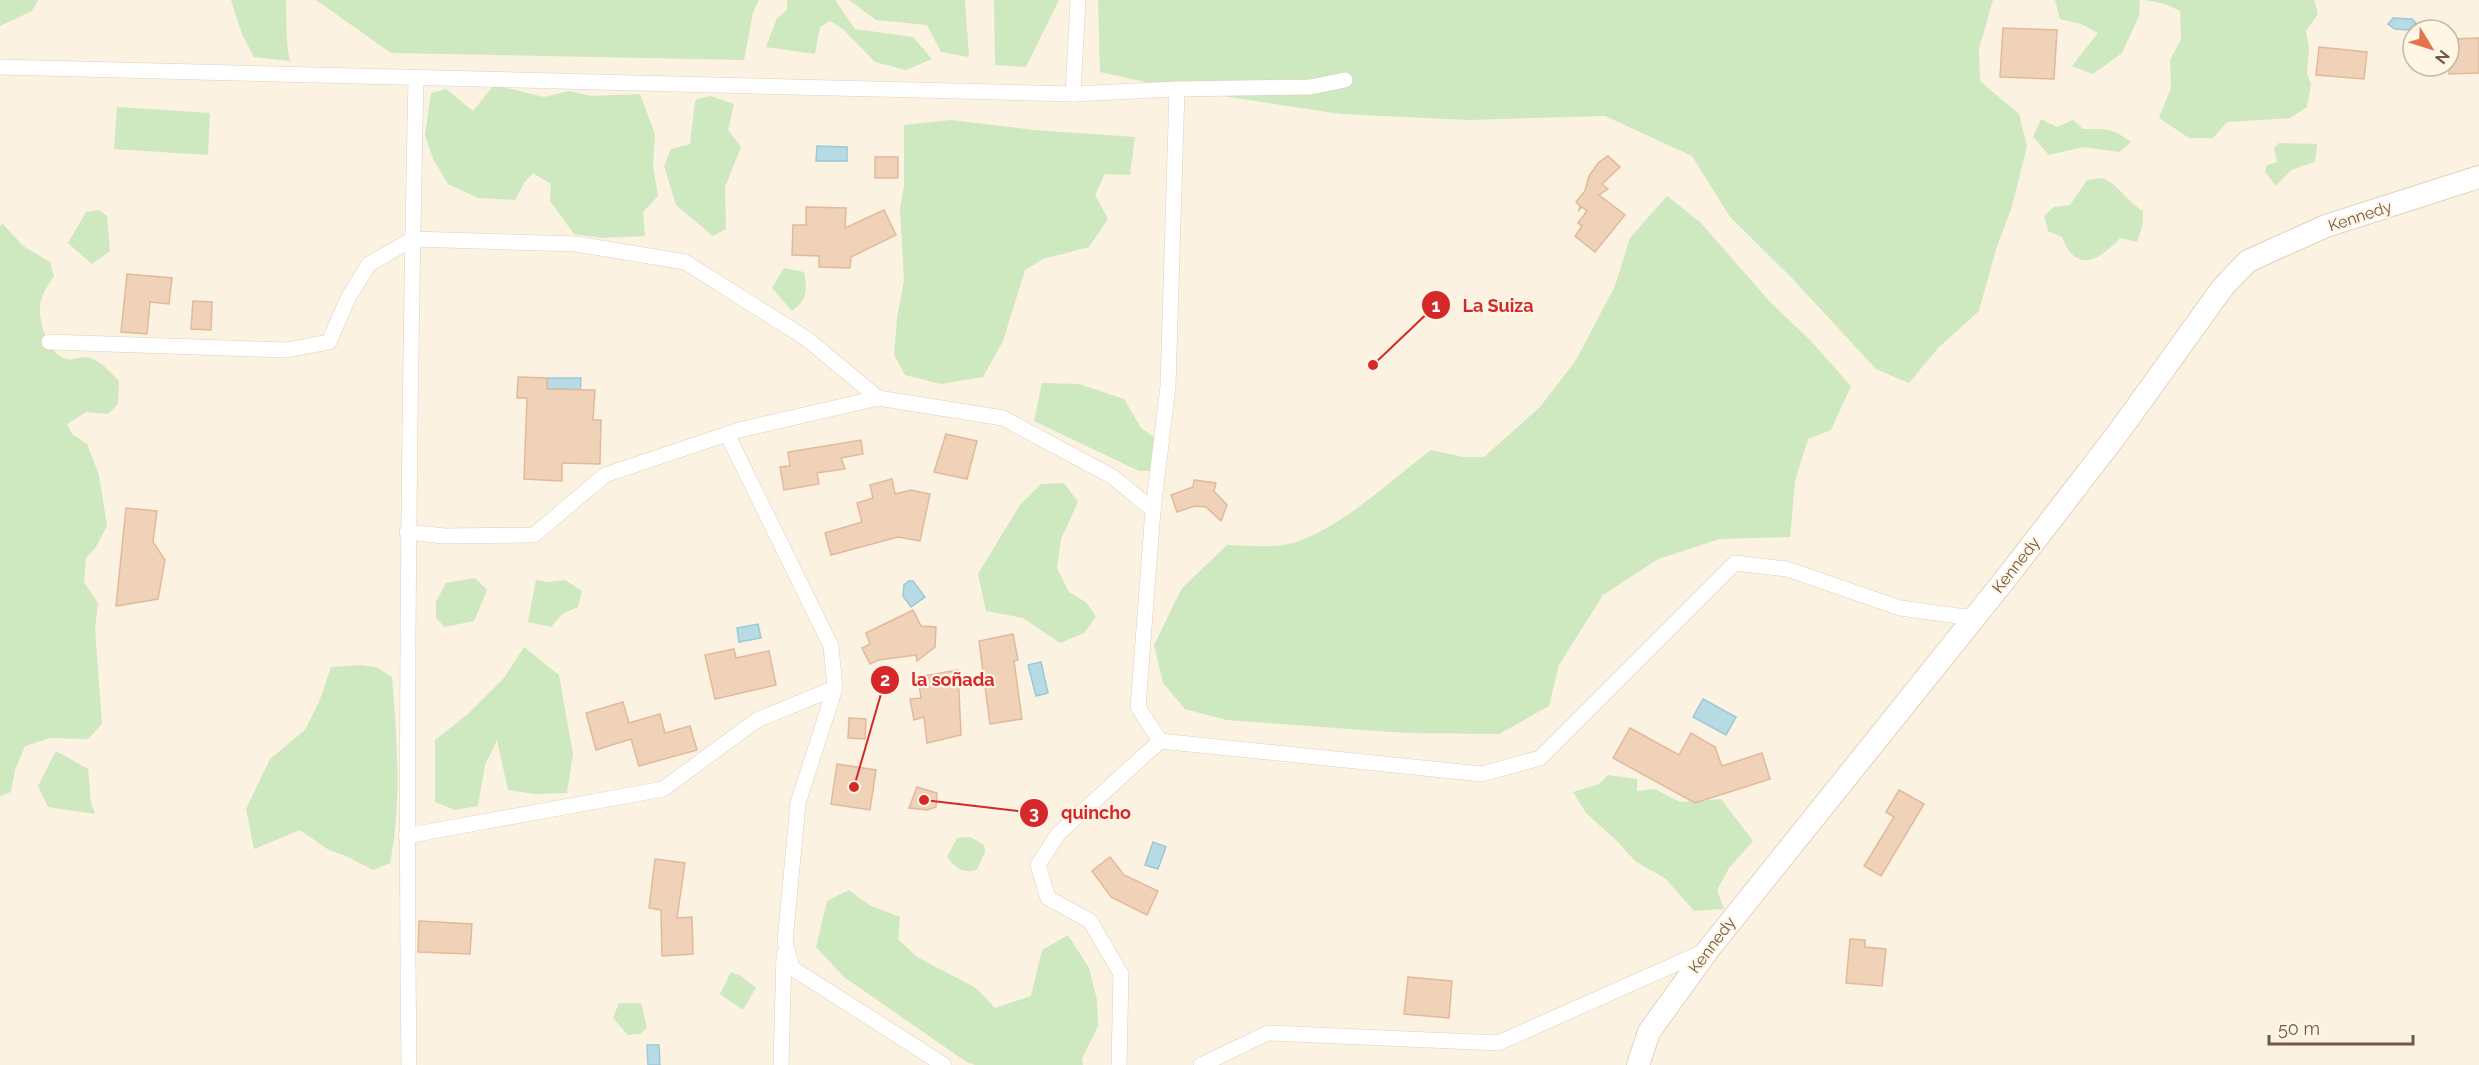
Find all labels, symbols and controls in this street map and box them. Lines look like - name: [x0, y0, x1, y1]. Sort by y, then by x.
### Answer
- north arrow: [2401, 18, 2461, 78]
- text: N: [2431, 46, 2454, 68]
- street label: Kennedy: [2326, 197, 2395, 235]
- callout: La Suiza: [1421, 287, 1546, 323]
- text: 1: [1432, 295, 1441, 316]
- text: La Suiza: [1462, 295, 1534, 316]
- street label: Kennedy: [1988, 533, 2044, 597]
- callout: la soñada: [870, 662, 1007, 698]
- text: 2: [880, 669, 890, 690]
- text: la soñada: [911, 669, 995, 690]
- callout: quincho: [1019, 795, 1143, 831]
- text: 3: [1029, 802, 1039, 823]
- text: quincho: [1061, 802, 1131, 823]
- street label: Kennedy: [1685, 913, 1740, 977]
- scale bar: [2269, 1008, 2413, 1046]
- text: 50 m: [2278, 1018, 2320, 1039]

